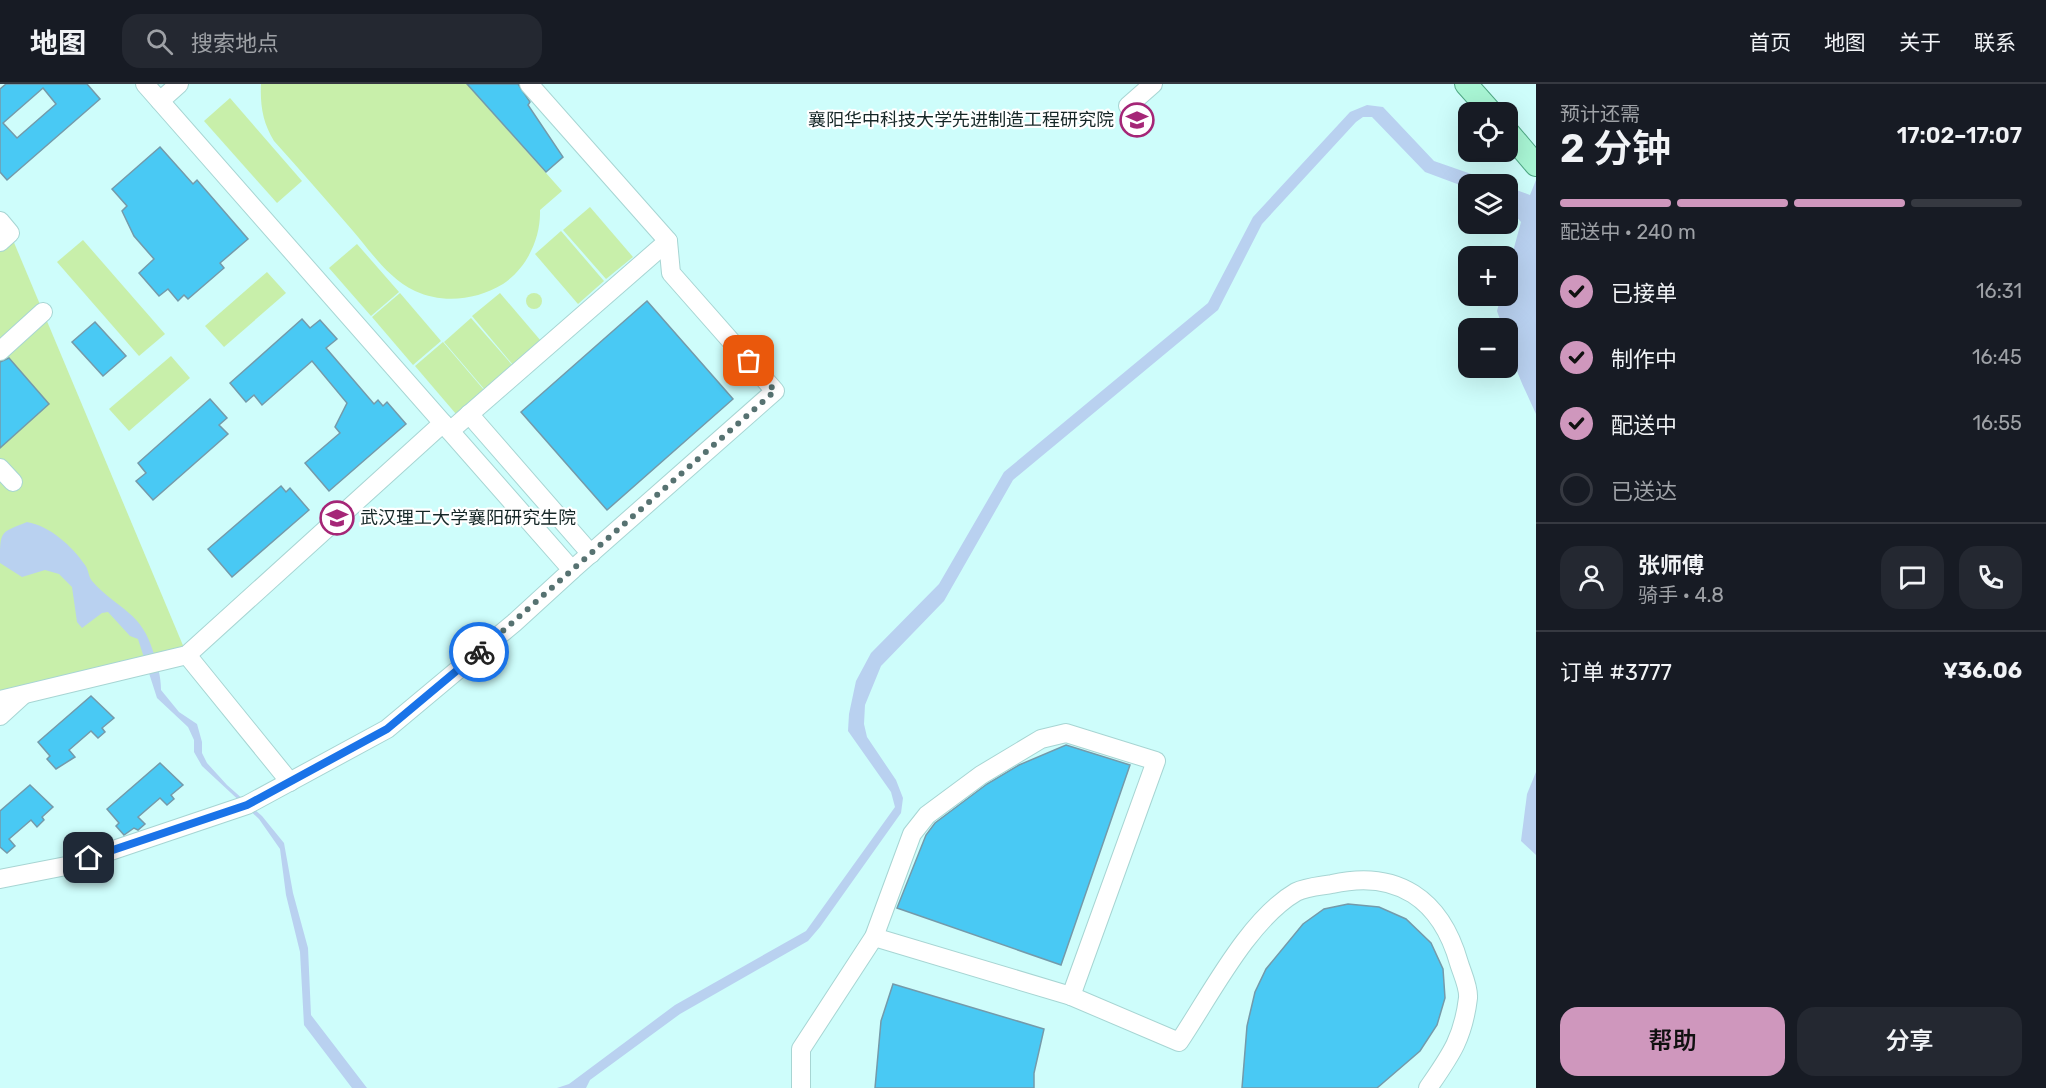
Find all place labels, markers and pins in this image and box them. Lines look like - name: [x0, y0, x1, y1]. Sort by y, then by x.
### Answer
- school or university icon: 襄阳华中科技大学先进制造工程研究院: [1119, 102, 1155, 138]
- place label: 襄阳华中科技大学先进制造工程研究院: [808, 109, 1114, 131]
- pin: [723, 335, 774, 386]
- school or university icon: 武汉理工大学襄阳研究生院: [319, 500, 355, 536]
- place label: 武汉理工大学襄阳研究生院: [360, 507, 576, 529]
- pin: [63, 832, 114, 883]

